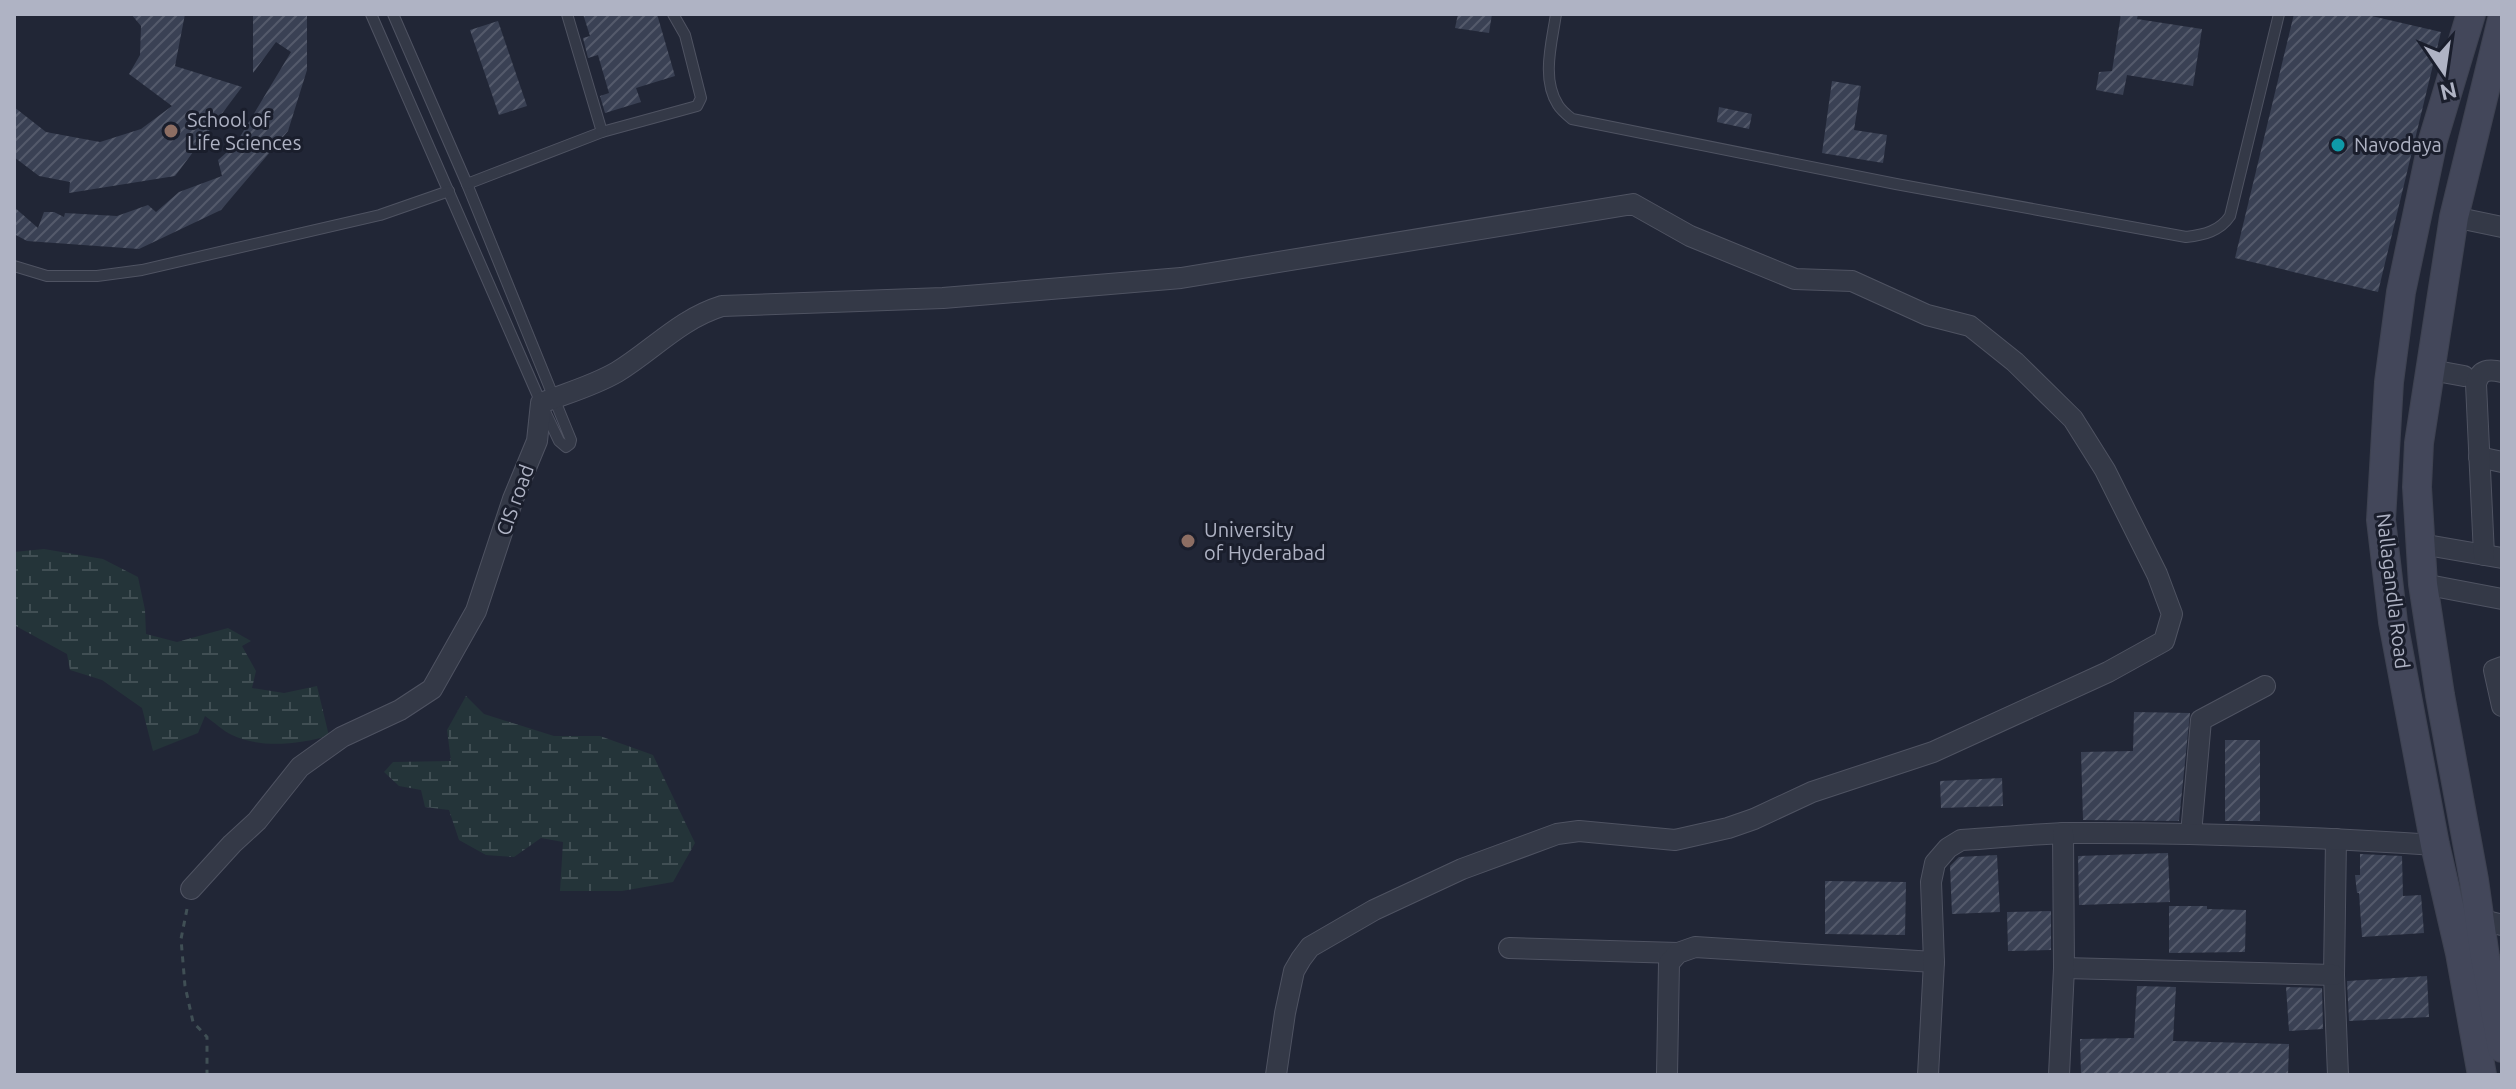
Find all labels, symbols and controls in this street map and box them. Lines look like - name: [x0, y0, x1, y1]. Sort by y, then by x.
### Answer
- north arrow: [2404, 32, 2484, 112]
- text: N: [2438, 78, 2459, 106]
- place label: School of Life Sciences: [187, 108, 301, 154]
- marker: School of Life Sciences: [162, 122, 180, 140]
- place label: Navodaya: [2354, 133, 2442, 156]
- marker: Navodaya: [2329, 136, 2347, 154]
- street label: CIS road: [491, 461, 538, 538]
- street label: Nallagandla Road: [2373, 512, 2414, 670]
- place label: University of Hyderabad: [1204, 518, 1326, 564]
- marker: University of Hyderabad: [1179, 532, 1197, 550]

